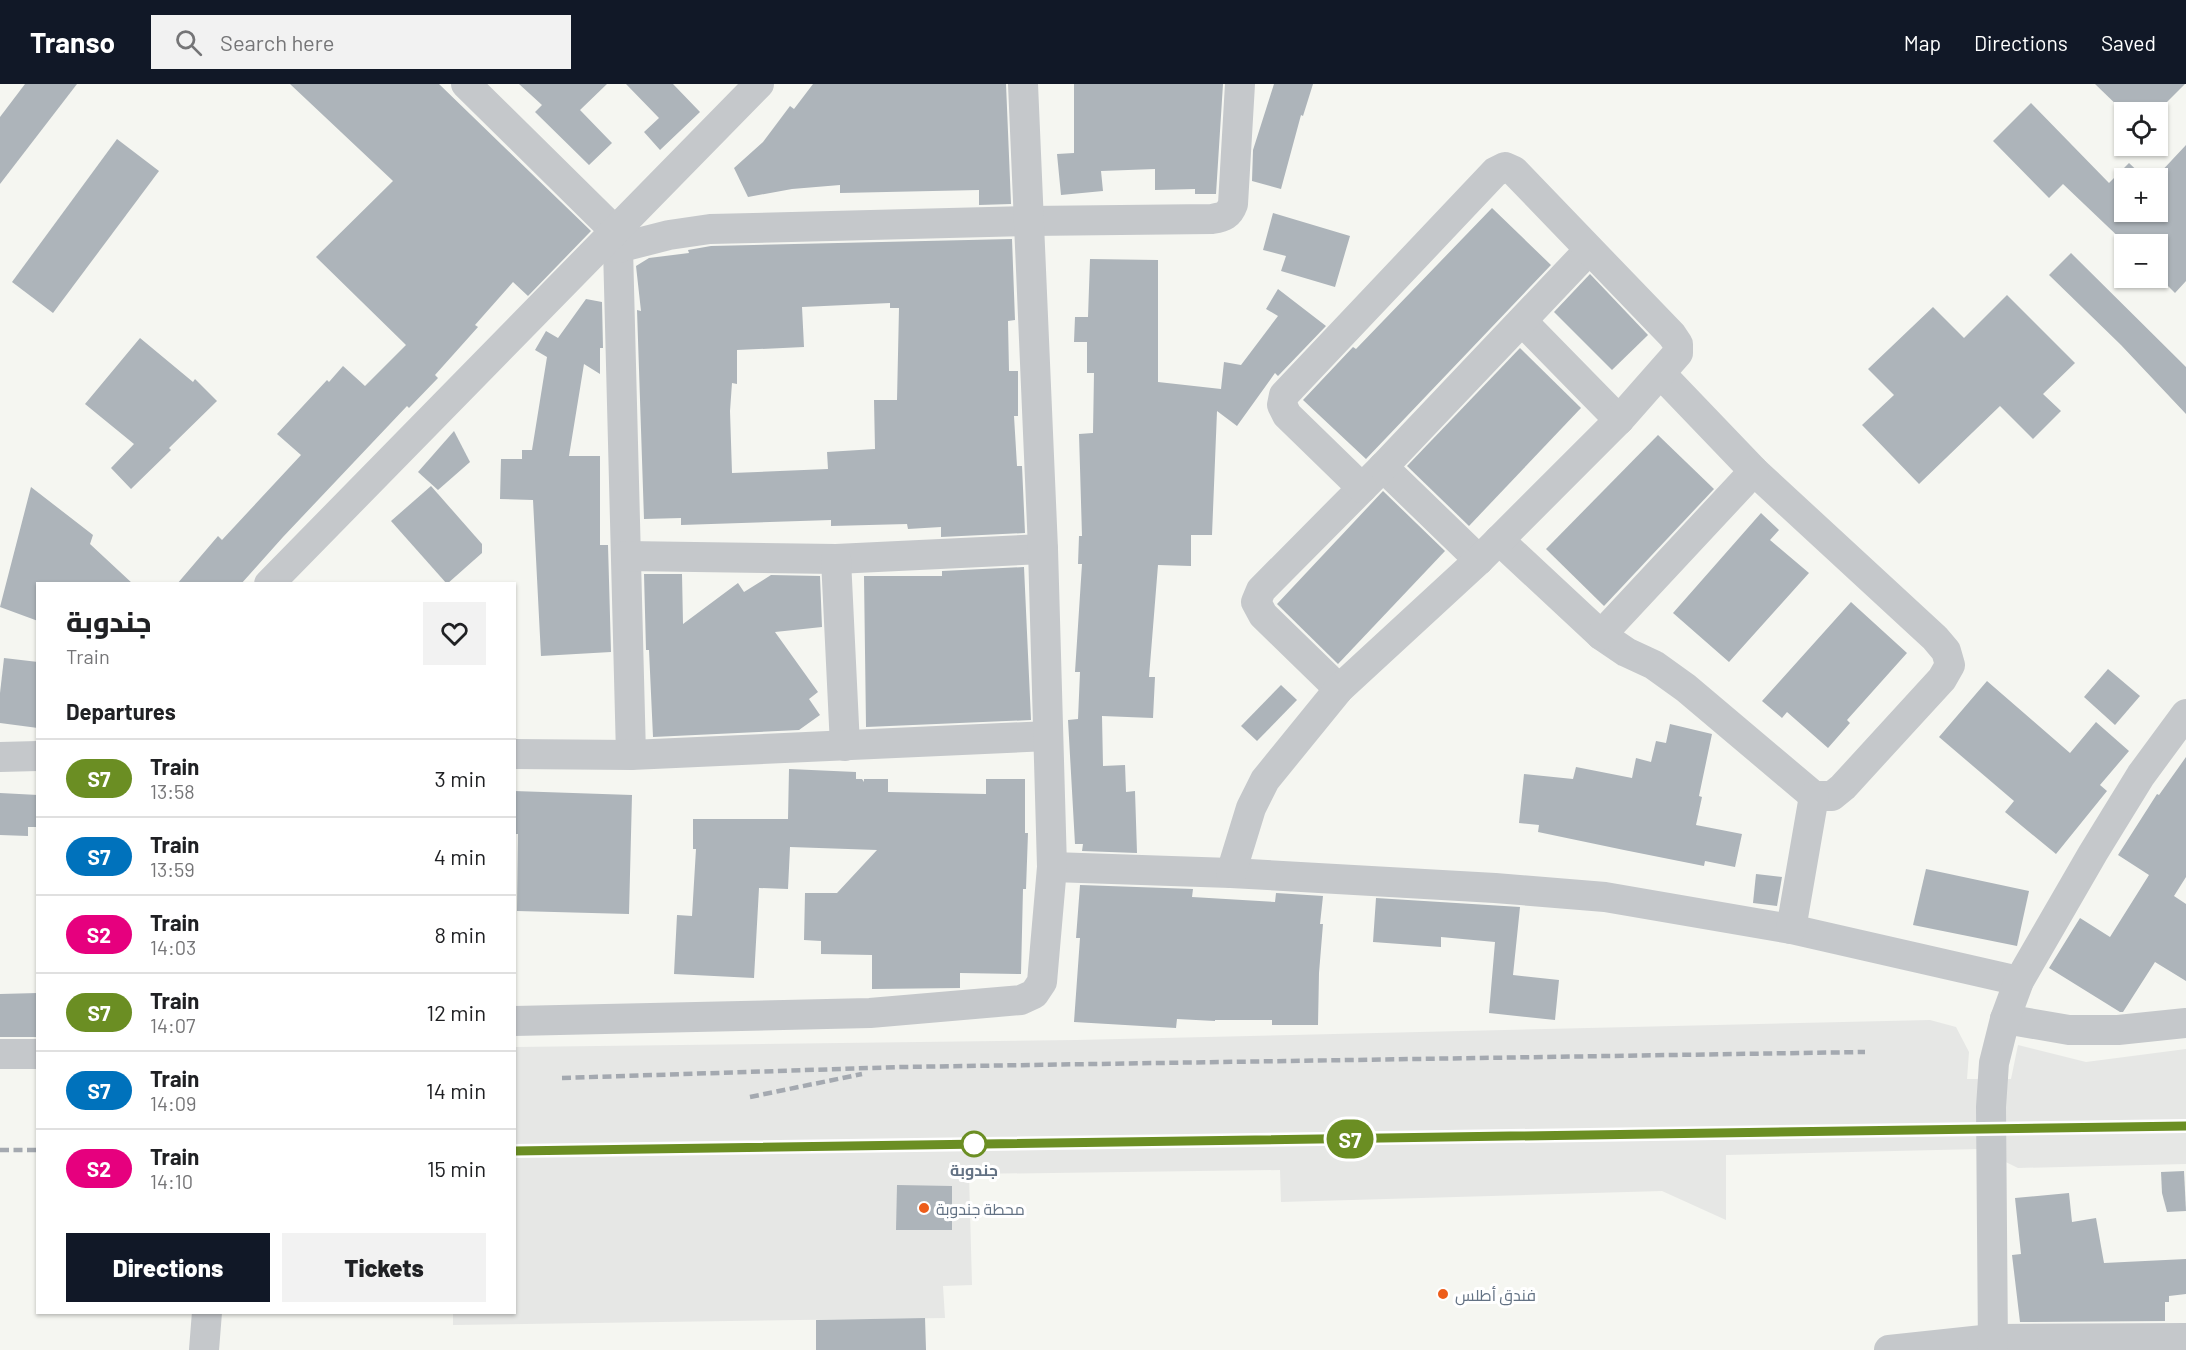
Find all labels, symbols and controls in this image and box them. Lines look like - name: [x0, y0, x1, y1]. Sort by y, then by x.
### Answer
- search box: [151, 15, 571, 69]
- text: Transo: [30, 25, 115, 59]
- icon: search: [172, 26, 205, 59]
- text: Search here: [220, 29, 334, 55]
- text: Map: [1904, 30, 1941, 55]
- text: Directions: [1974, 30, 2068, 55]
- text: Saved: [2101, 30, 2156, 55]
- map controls: [2114, 102, 2168, 288]
- button: locate: [2114, 102, 2168, 156]
- button: +: [2114, 168, 2168, 222]
- button: −: [2114, 234, 2168, 288]
- button: heart: [423, 602, 486, 665]
- text: جندوبة: [66, 604, 152, 638]
- text: Train: [66, 644, 110, 668]
- text: Departures: [66, 698, 176, 724]
- text: Train: [150, 753, 199, 779]
- text: 3 min: [435, 765, 486, 791]
- text: S7: [88, 766, 110, 791]
- text: 13:58: [150, 779, 195, 803]
- text: Train: [150, 831, 199, 857]
- text: 4 min: [434, 843, 486, 869]
- text: S7: [88, 844, 110, 869]
- text: 13:59: [150, 857, 195, 881]
- text: Train: [150, 909, 199, 935]
- text: 8 min: [434, 921, 486, 947]
- text: S2: [87, 922, 111, 947]
- text: 14:03: [150, 935, 196, 959]
- text: Train: [150, 987, 199, 1013]
- text: 12 min: [426, 999, 486, 1025]
- text: S7: [88, 1000, 110, 1025]
- text: 14:07: [150, 1013, 196, 1037]
- text: Train: [150, 1065, 199, 1091]
- text: 14 min: [426, 1077, 486, 1103]
- text: S7: [88, 1078, 110, 1103]
- text: 14:09: [150, 1091, 197, 1115]
- line badge: S7: [1323, 1120, 1377, 1158]
- text: S7: [1339, 1127, 1361, 1152]
- marker: جندوبة: [961, 1131, 987, 1157]
- text: Train: [150, 1143, 199, 1169]
- text: 15 min: [427, 1155, 486, 1181]
- text: S2: [87, 1156, 111, 1181]
- place label: جندوبة: [950, 1160, 998, 1180]
- text: 14:10: [150, 1169, 193, 1193]
- place label: محطة جندوبة: [936, 1199, 1025, 1219]
- marker: محطة جندوبة: [917, 1201, 931, 1215]
- button: Directions: [66, 1233, 270, 1302]
- button: Tickets: [282, 1233, 486, 1302]
- place label: فندق أطلس: [1455, 1285, 1536, 1306]
- marker: فندق أطلس: [1436, 1287, 1450, 1301]

